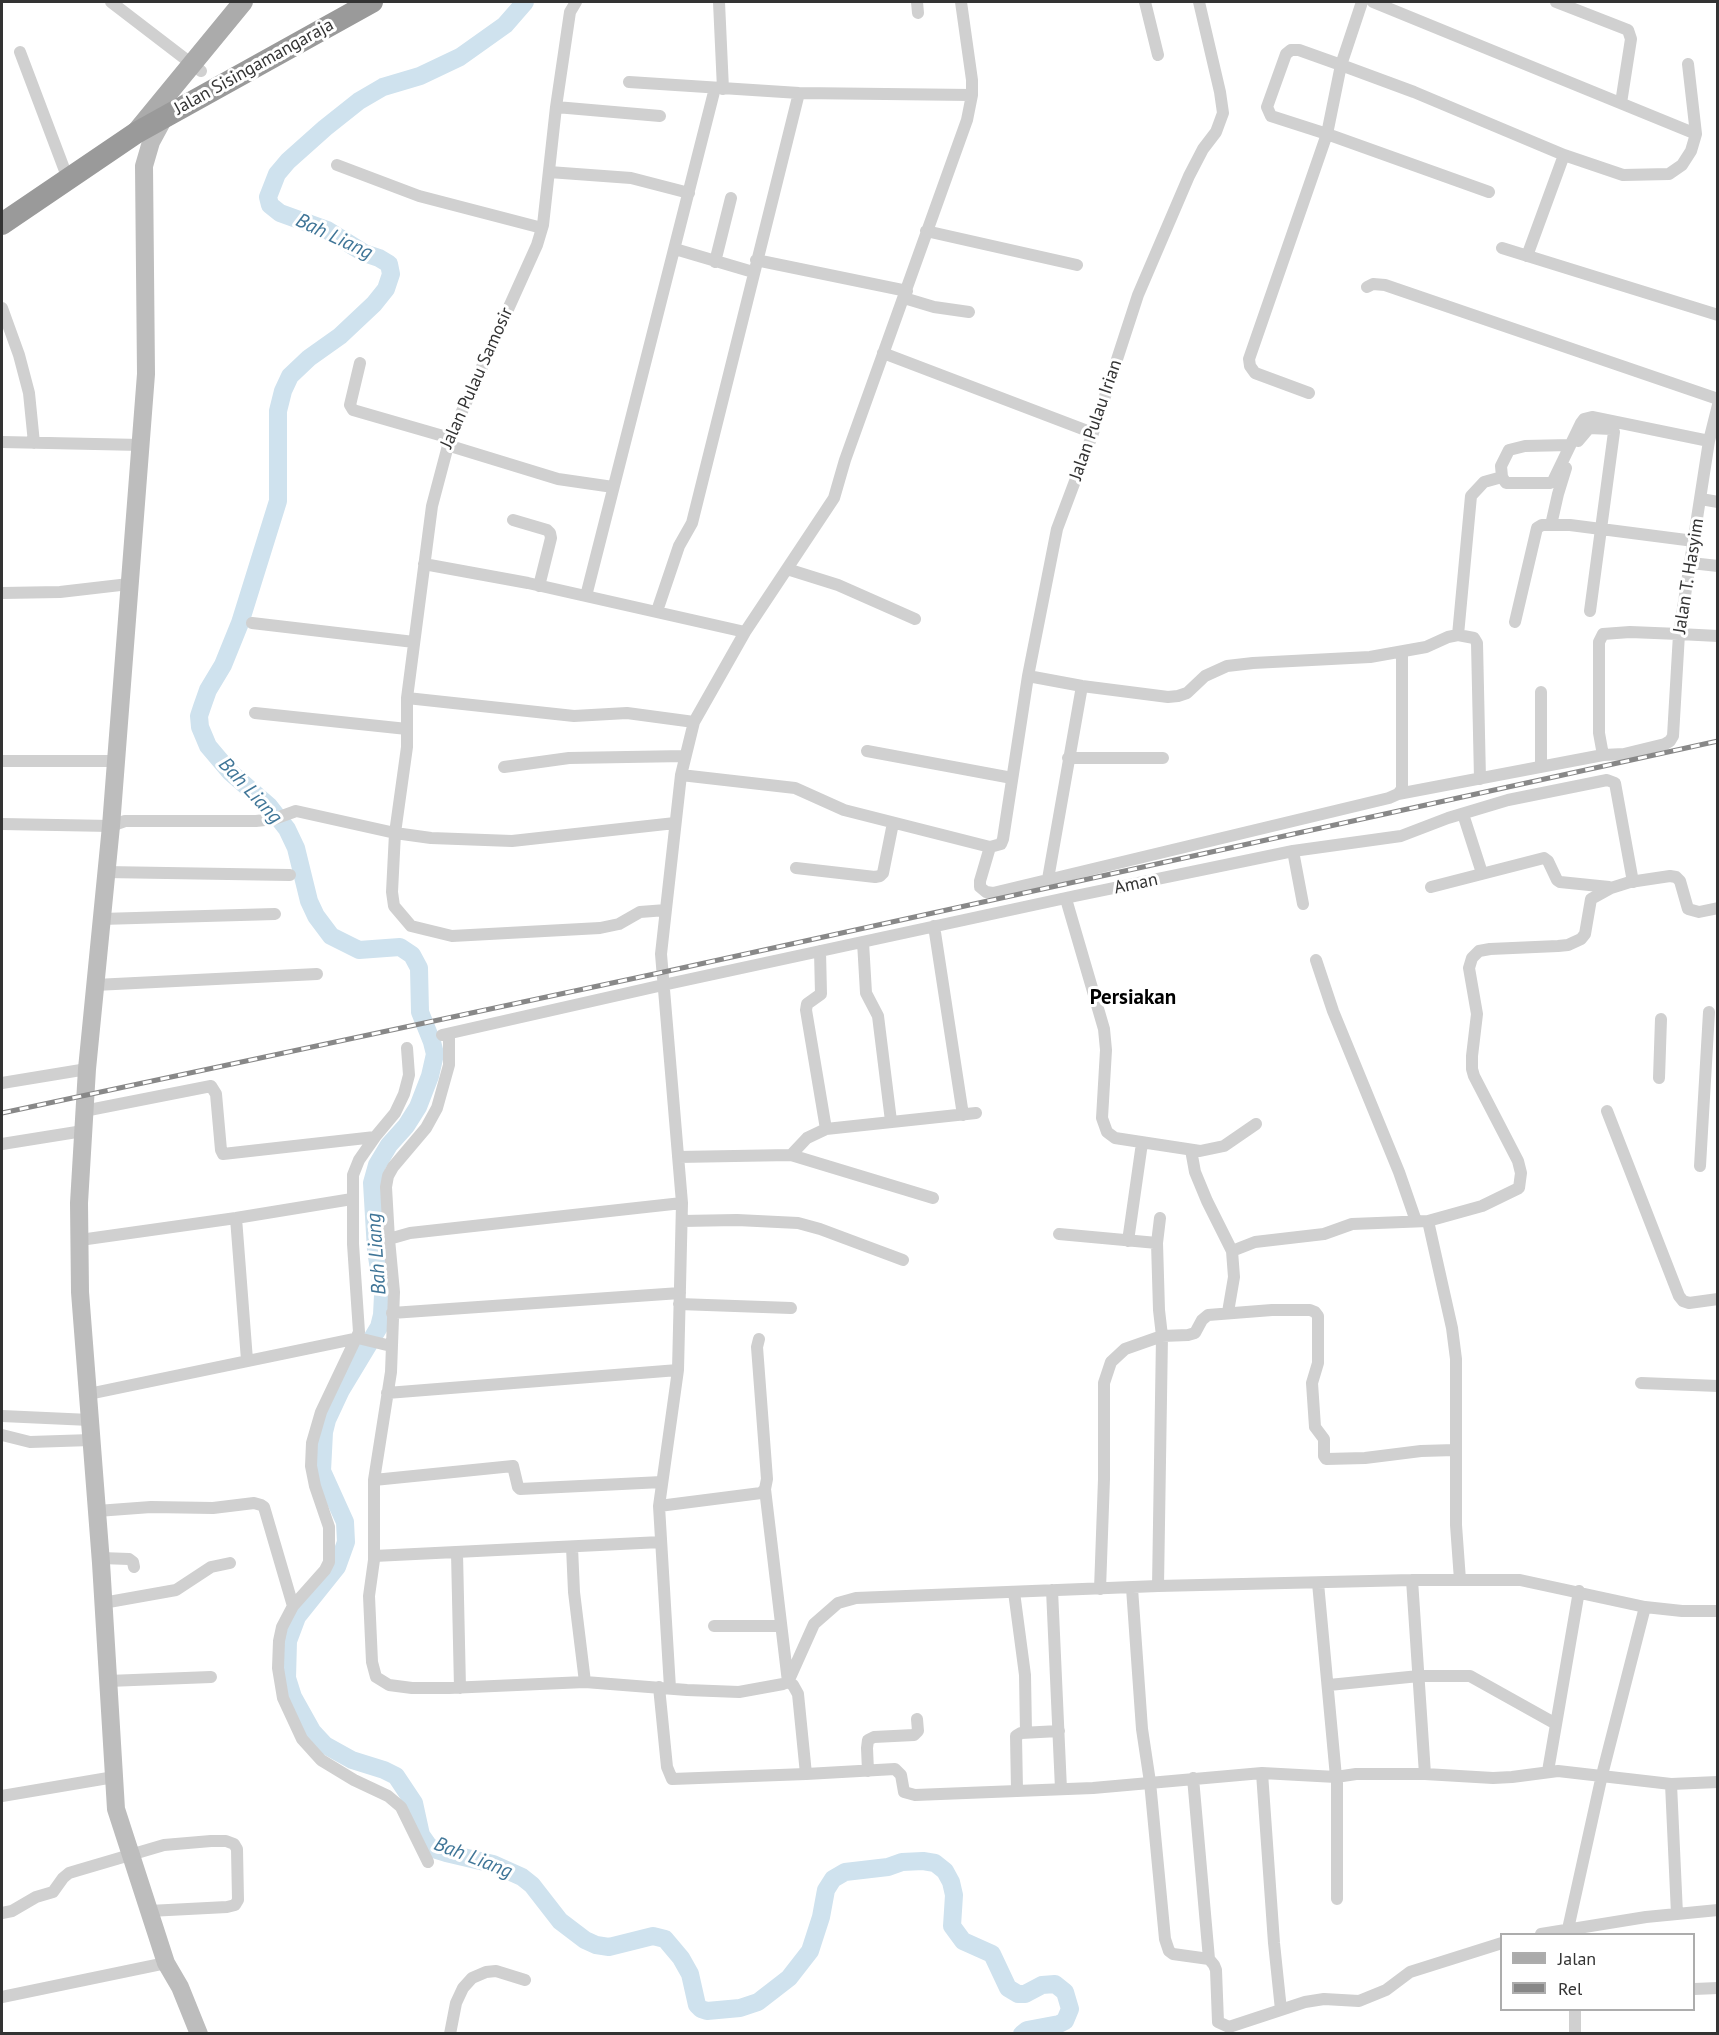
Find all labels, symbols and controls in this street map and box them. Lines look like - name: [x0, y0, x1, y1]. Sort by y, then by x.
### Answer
- street label: Jalan Sisingamangaraja: [170, 14, 338, 120]
- water label: Bah Liang: [292, 209, 376, 265]
- street label: Jalan Pulau Samosir: [436, 304, 518, 452]
- street label: Jalan Pulau Irian: [1065, 357, 1127, 483]
- street label: Jalan T. Hasyim: [1669, 517, 1709, 635]
- water label: Bah Liang: [213, 753, 287, 829]
- street label: Aman: [1112, 869, 1160, 899]
- district label: Persiakan: [1090, 985, 1176, 1011]
- water label: Bah Liang: [362, 1212, 392, 1296]
- water label: Bah Liang: [430, 1832, 516, 1884]
- legend: [1500, 1933, 1695, 2011]
- text: Jalan: [1558, 1947, 1596, 1970]
- text: Rel: [1558, 1977, 1582, 2000]

